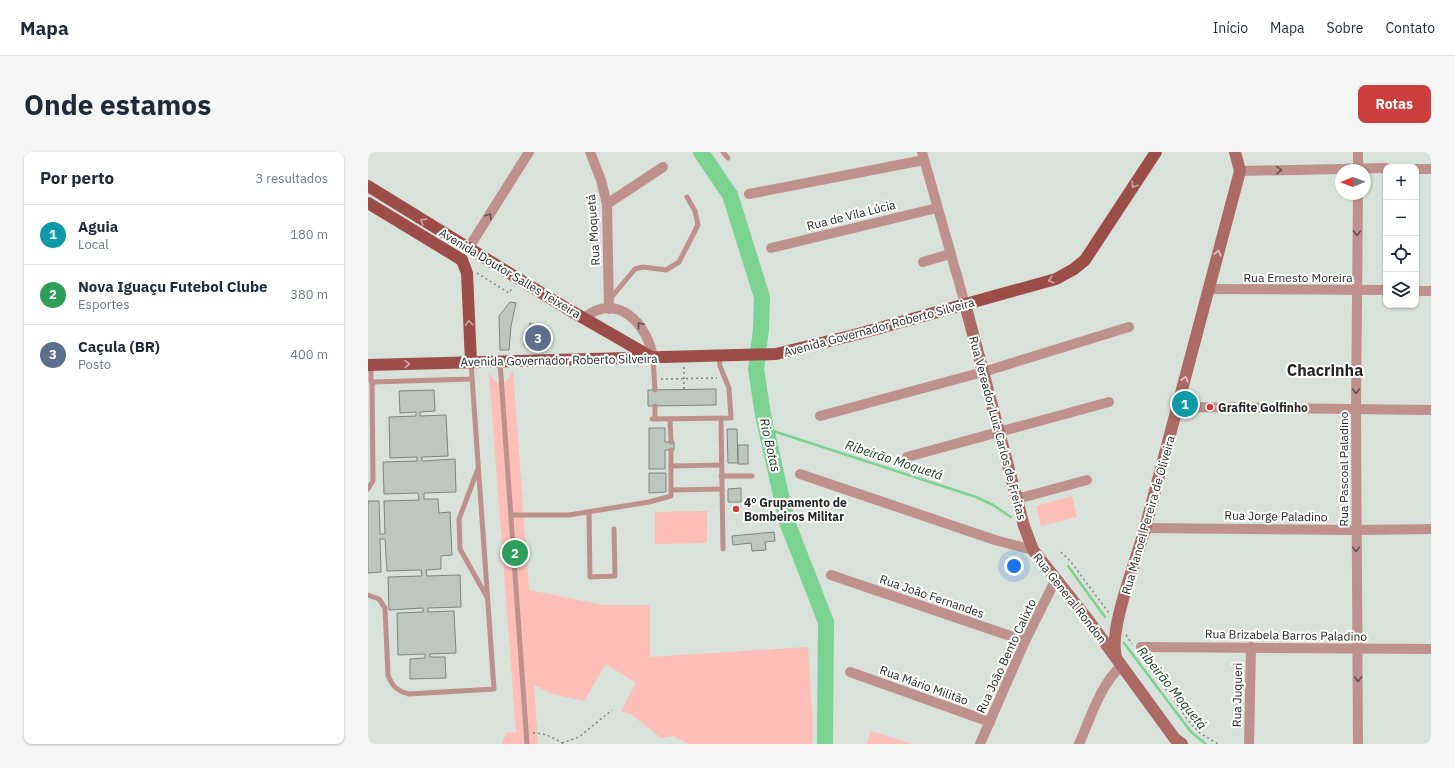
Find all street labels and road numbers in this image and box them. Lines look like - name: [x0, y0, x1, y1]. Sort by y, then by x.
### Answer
- street label: Rua Moquetá: [583, 193, 603, 266]
- street label: Rua de Vila Lúcia: [805, 197, 898, 233]
- street label: Avenida Doutor Salles Teixeira: [436, 225, 584, 322]
- street label: Rua Ernesto Moreira: [1243, 270, 1353, 285]
- street label: Avenida Governador Roberto Silveira: [782, 294, 977, 360]
- street label: Rua Vereador Luiz Carlos de Freitas: [966, 334, 1030, 522]
- street label: Avenida Governador Roberto Silveira: [460, 351, 658, 369]
- street label: Rua Pascoal Paladino: [1336, 411, 1351, 527]
- street label: Rua Manoel Pereira de Oliveira: [1118, 433, 1178, 596]
- street label: Rua Jorge Paladino: [1224, 508, 1328, 524]
- street label: Rua General Rondon: [1030, 550, 1110, 646]
- street label: Rua João Fernandes: [878, 571, 986, 621]
- street label: Rua João Bento Calixto: [973, 596, 1039, 716]
- street label: Rua Brizabela Barros Paladino: [1205, 626, 1367, 644]
- street label: Rua Mário Militão: [878, 662, 971, 708]
- street label: Rua Juqueri: [1229, 663, 1245, 727]

